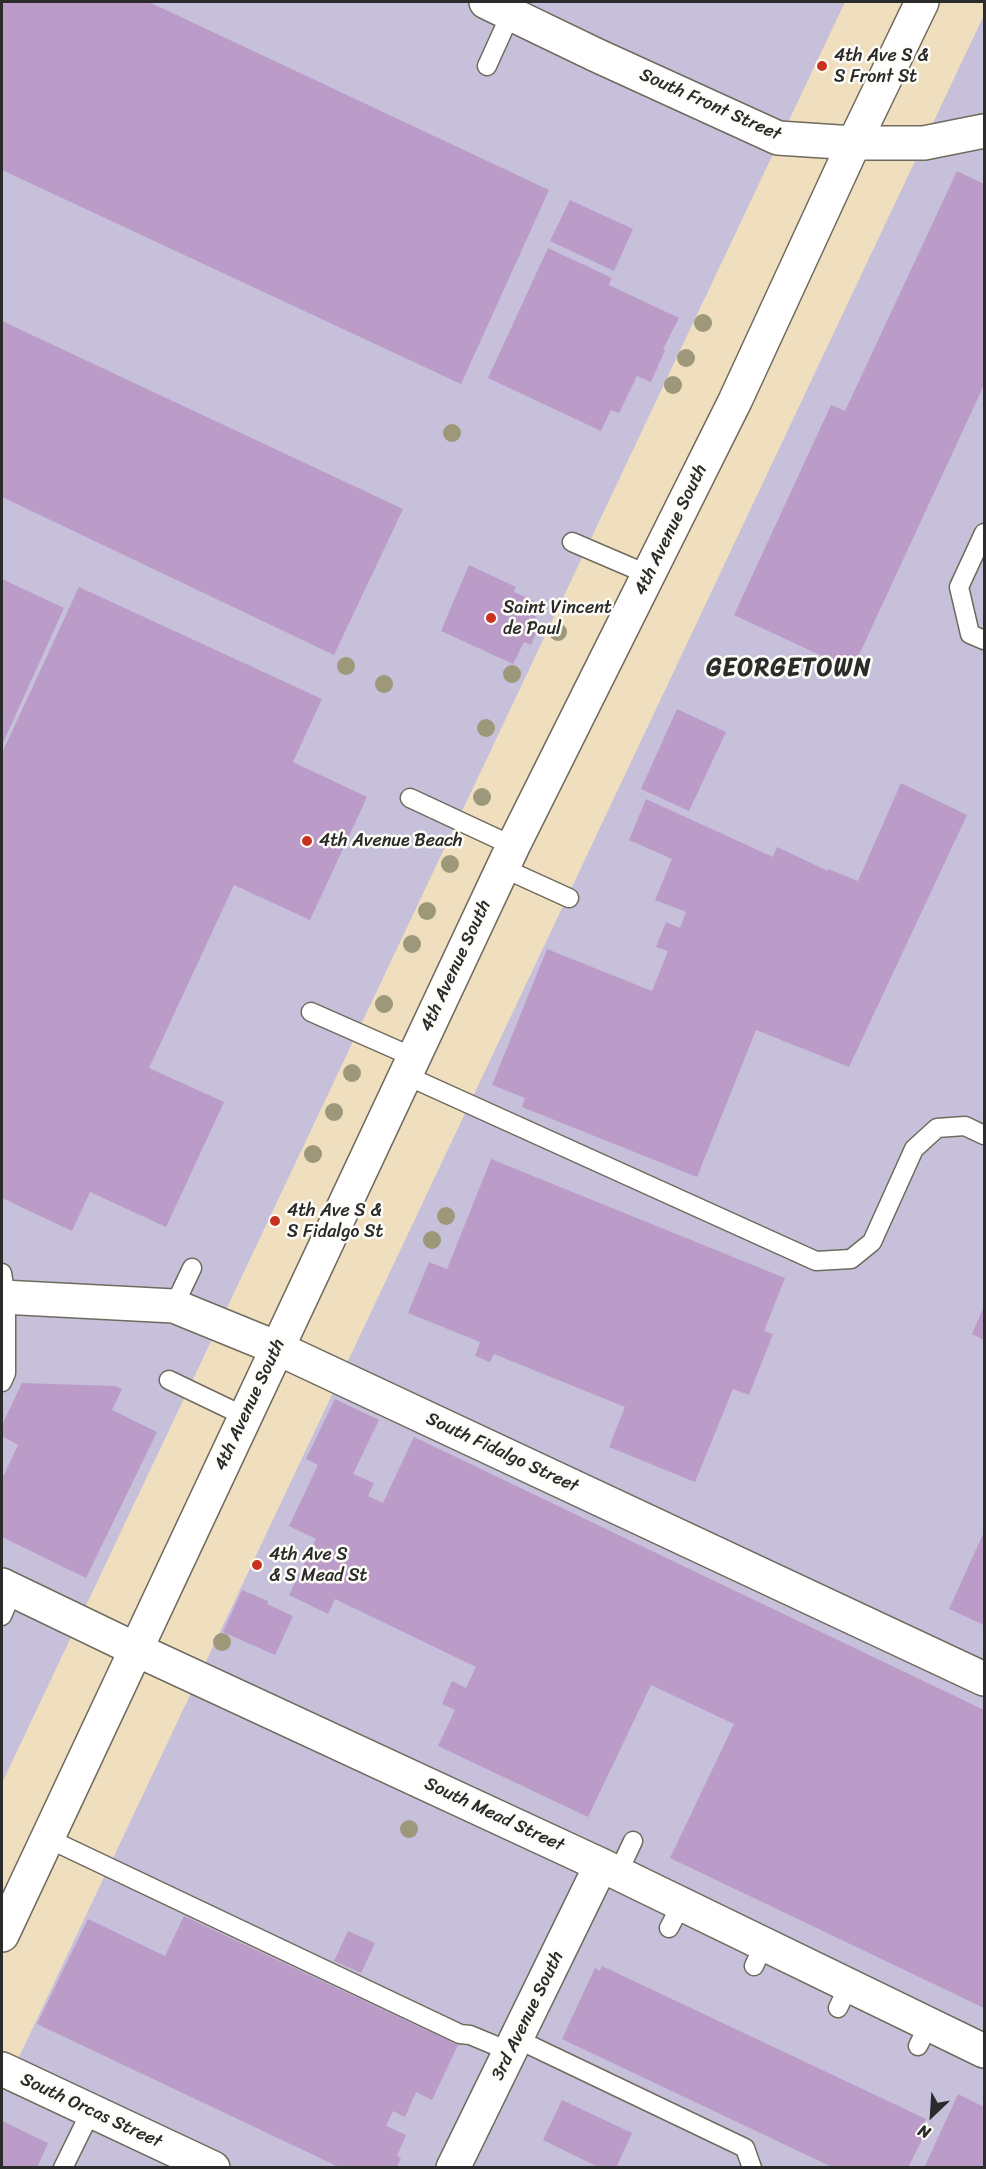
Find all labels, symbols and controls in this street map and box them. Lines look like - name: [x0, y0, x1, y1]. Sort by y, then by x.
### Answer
- place label: 4th Ave S & S Front St: [834, 45, 929, 88]
- marker: 4th Ave S & S Front St: [815, 59, 829, 73]
- street label: South Front Street: [636, 64, 784, 146]
- street label: 4th Avenue South: [630, 461, 712, 599]
- place label: Saint Vincent de Paul: [503, 597, 612, 640]
- marker: Saint Vincent de Paul: [484, 611, 498, 625]
- district label: GEORGETOWN: [706, 655, 872, 683]
- place label: 4th Avenue Beach: [319, 830, 462, 852]
- marker: 4th Avenue Beach: [300, 834, 314, 848]
- street label: 4th Avenue South: [416, 897, 496, 1035]
- place label: 4th Ave S & S Fidalgo St: [287, 1200, 383, 1242]
- marker: 4th Ave S & S Fidalgo St: [268, 1214, 282, 1228]
- street label: 4th Avenue South: [210, 1336, 290, 1474]
- street label: South Fidalgo Street: [422, 1408, 582, 1498]
- place label: 4th Ave S & S Mead St: [269, 1544, 367, 1586]
- marker: 4th Ave S & S Mead St: [250, 1558, 264, 1572]
- street label: South Mead Street: [421, 1773, 567, 1857]
- street label: 3rd Avenue South: [487, 1948, 569, 2084]
- street label: South Orcas Street: [17, 2069, 165, 2153]
- north arrow: [902, 2085, 962, 2145]
- text: N: [913, 2116, 935, 2147]

